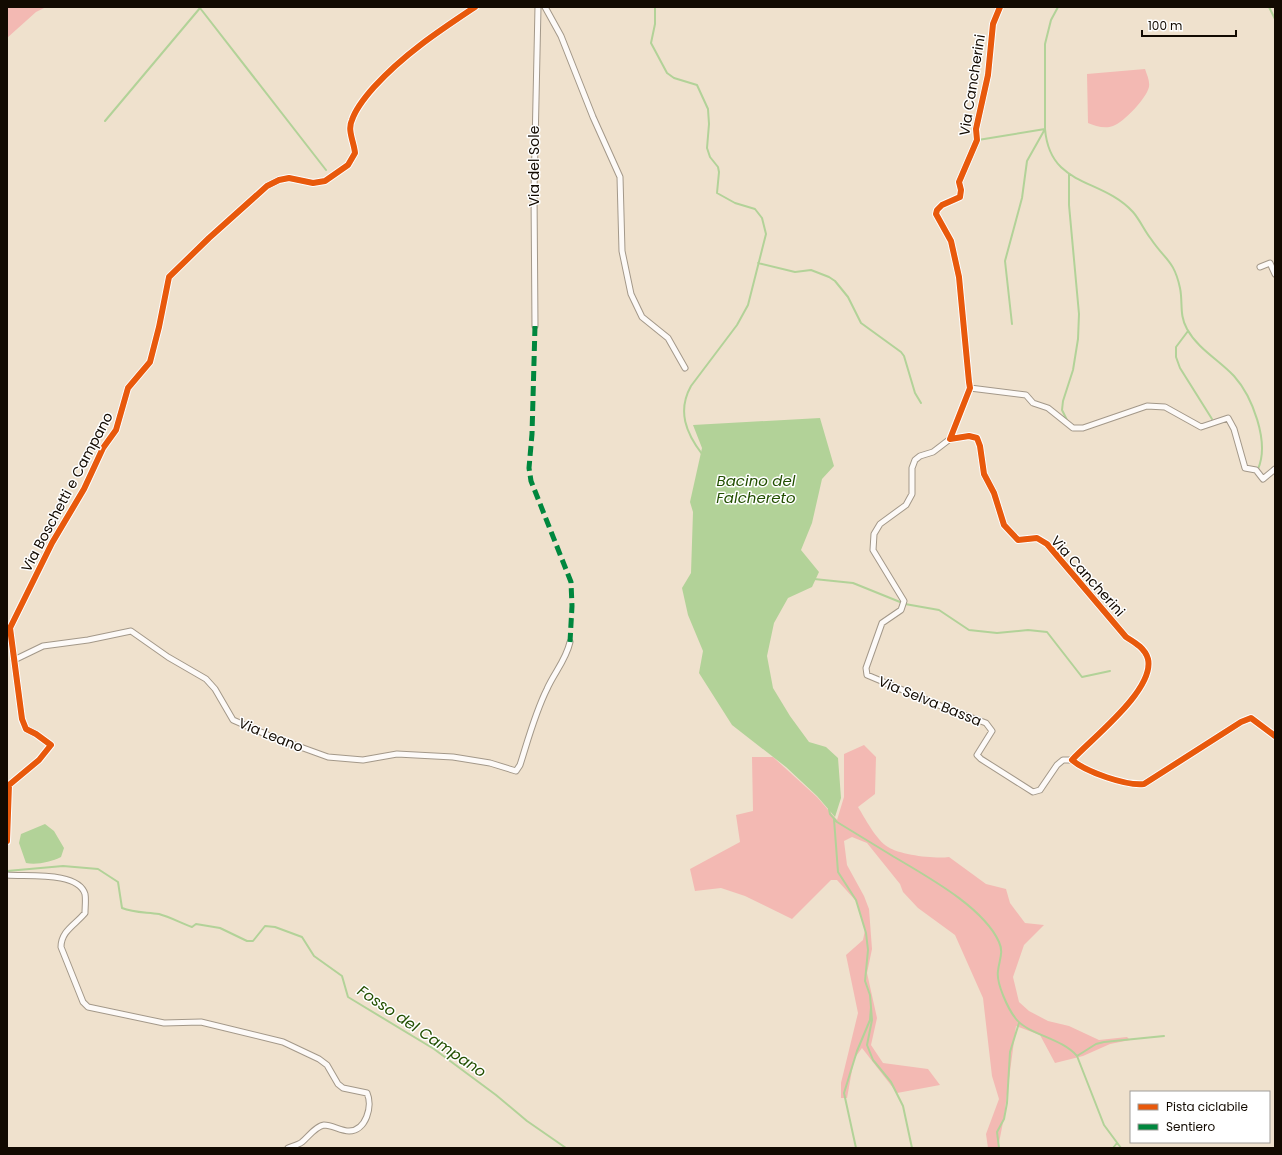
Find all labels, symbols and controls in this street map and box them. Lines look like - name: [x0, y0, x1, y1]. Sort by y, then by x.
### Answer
- scale bar: [1142, 12, 1236, 38]
- text: 100 m: [1148, 17, 1182, 34]
- street label: Via Cancherini: [954, 33, 990, 137]
- street label: Via del Sole: [524, 125, 544, 206]
- street label: Via Boschetti e Campano: [16, 409, 118, 575]
- water label: Bacino del Falchereto: [716, 470, 796, 508]
- street label: Via Cancherini: [1046, 531, 1130, 621]
- street label: Via Selva Bassa: [875, 671, 985, 731]
- street label: Via Leano: [236, 713, 306, 757]
- water label: Fosso del Campano: [353, 980, 491, 1082]
- legend: [1130, 1091, 1270, 1143]
- text: Pista ciclabile: [1166, 1098, 1248, 1115]
- text: Sentiero: [1166, 1118, 1215, 1135]

